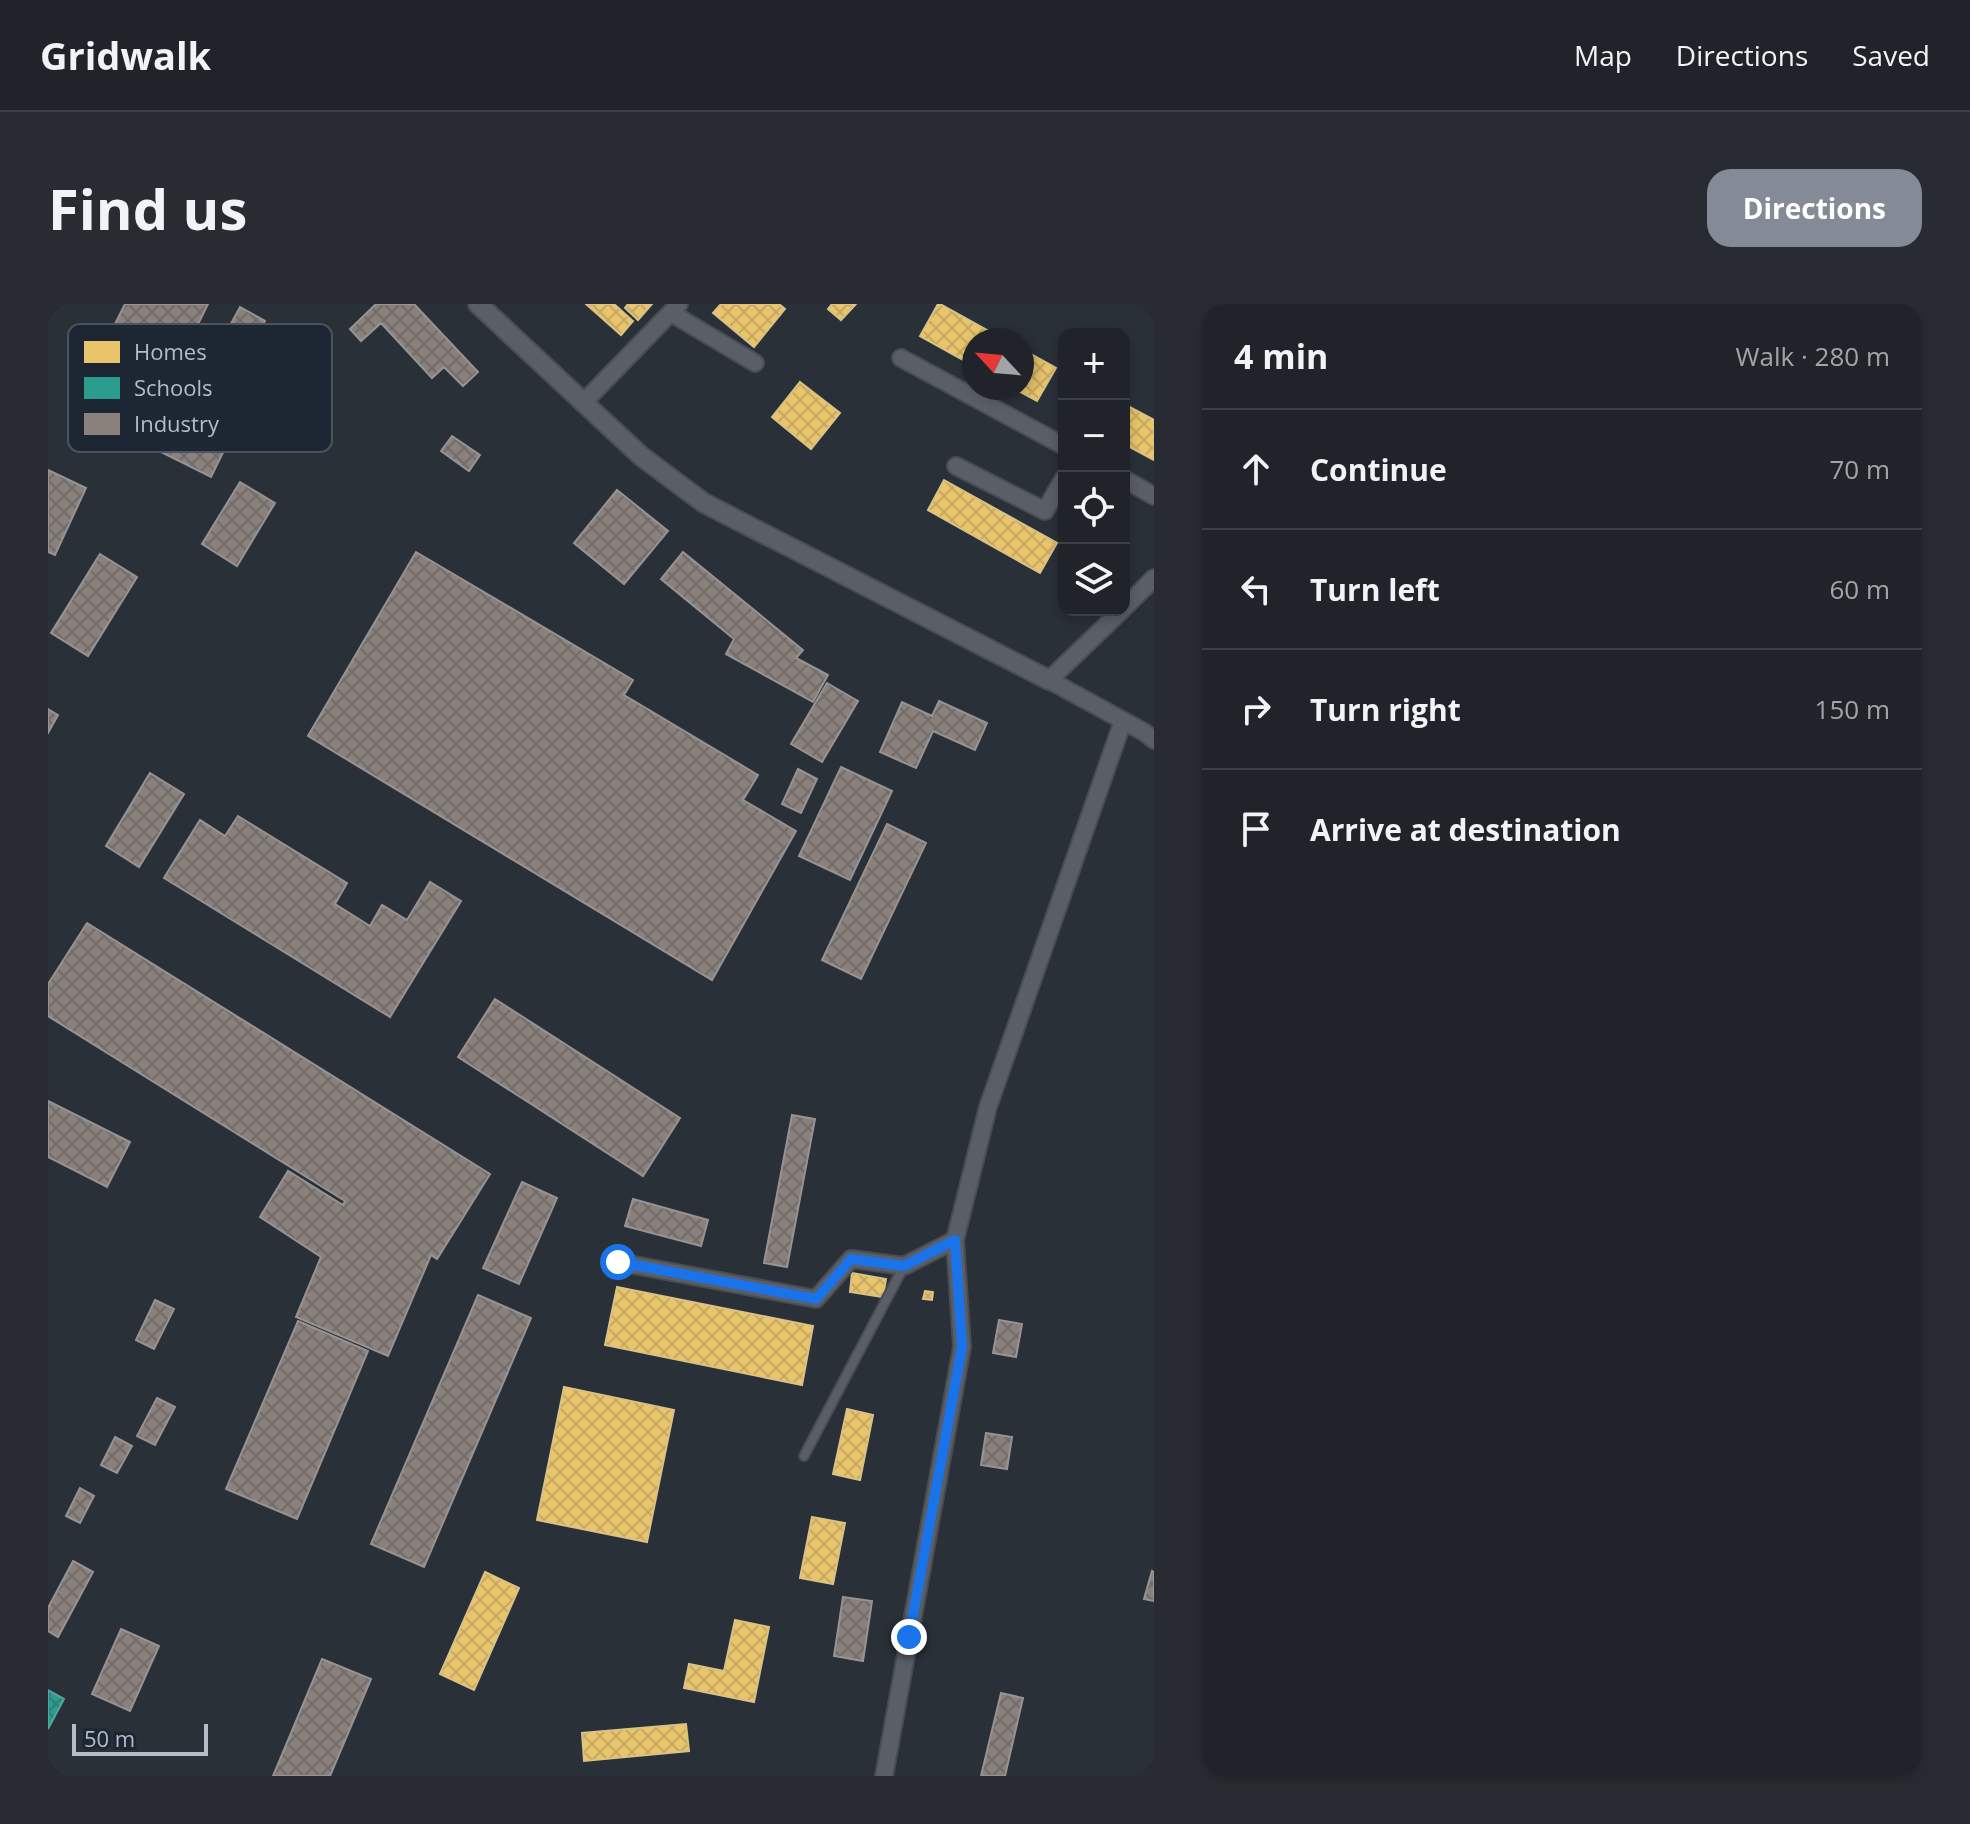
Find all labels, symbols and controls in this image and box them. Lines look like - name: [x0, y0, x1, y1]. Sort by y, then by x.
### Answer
- text: Gridwalk: [40, 29, 211, 81]
- text: Map: [1574, 36, 1632, 74]
- text: Directions: [1676, 36, 1808, 74]
- text: Saved: [1852, 36, 1930, 74]
- button: Directions: [1707, 169, 1922, 247]
- text: Find us: [48, 170, 247, 246]
- legend: [68, 324, 332, 452]
- north arrow: [962, 328, 1034, 400]
- map controls: [1058, 328, 1130, 616]
- button: +: [1058, 328, 1130, 400]
- text: 4 min: [1234, 333, 1328, 379]
- text: Homes: [134, 336, 207, 366]
- text: Walk · 280 m: [1736, 338, 1890, 374]
- text: Schools: [134, 372, 213, 402]
- button: −: [1058, 400, 1130, 472]
- text: Industry: [134, 408, 220, 438]
- icon: ahead: [1234, 447, 1278, 491]
- text: Continue: [1310, 449, 1447, 490]
- text: 70 m: [1829, 451, 1890, 487]
- button: locate: [1058, 472, 1130, 544]
- button: layers: [1058, 544, 1130, 616]
- icon: left: [1234, 567, 1278, 611]
- text: Turn left: [1310, 569, 1440, 610]
- text: 60 m: [1829, 571, 1890, 607]
- icon: right: [1234, 687, 1278, 731]
- text: Turn right: [1310, 689, 1461, 730]
- text: 150 m: [1815, 691, 1890, 727]
- icon: arrive: [1234, 807, 1278, 851]
- text: Arrive at destination: [1310, 809, 1621, 850]
- route start: [600, 1244, 636, 1280]
- route end: [891, 1619, 927, 1655]
- scale bar: [72, 1720, 208, 1756]
- text: 50 m: [84, 1723, 135, 1753]

